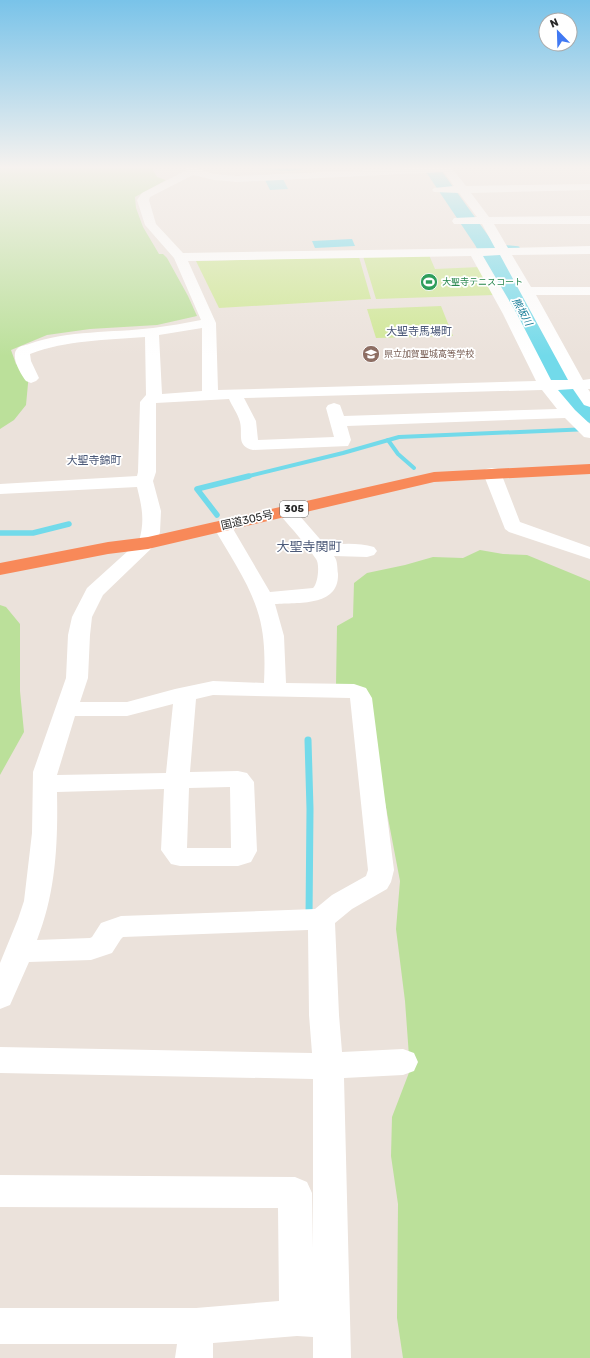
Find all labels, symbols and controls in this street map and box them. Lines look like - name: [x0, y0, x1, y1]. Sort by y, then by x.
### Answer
- north arrow: [538, 12, 578, 52]
- text: N: [548, 16, 561, 31]
- sports icon: 大聖寺テニスコート: [419, 272, 439, 292]
- place label: 大聖寺テニスコート: [442, 277, 523, 287]
- water label: 熊坂川: [509, 296, 535, 329]
- district label: 大聖寺馬場町: [386, 325, 452, 338]
- school or university icon: 県立加賀聖城高等学校: [361, 344, 381, 364]
- place label: 県立加賀聖城高等学校: [384, 349, 474, 359]
- district label: 大聖寺錦町: [67, 454, 122, 467]
- road number: 305: [280, 501, 308, 517]
- street label: 国道305号: [220, 508, 274, 532]
- district label: 大聖寺関町: [276, 539, 342, 554]

